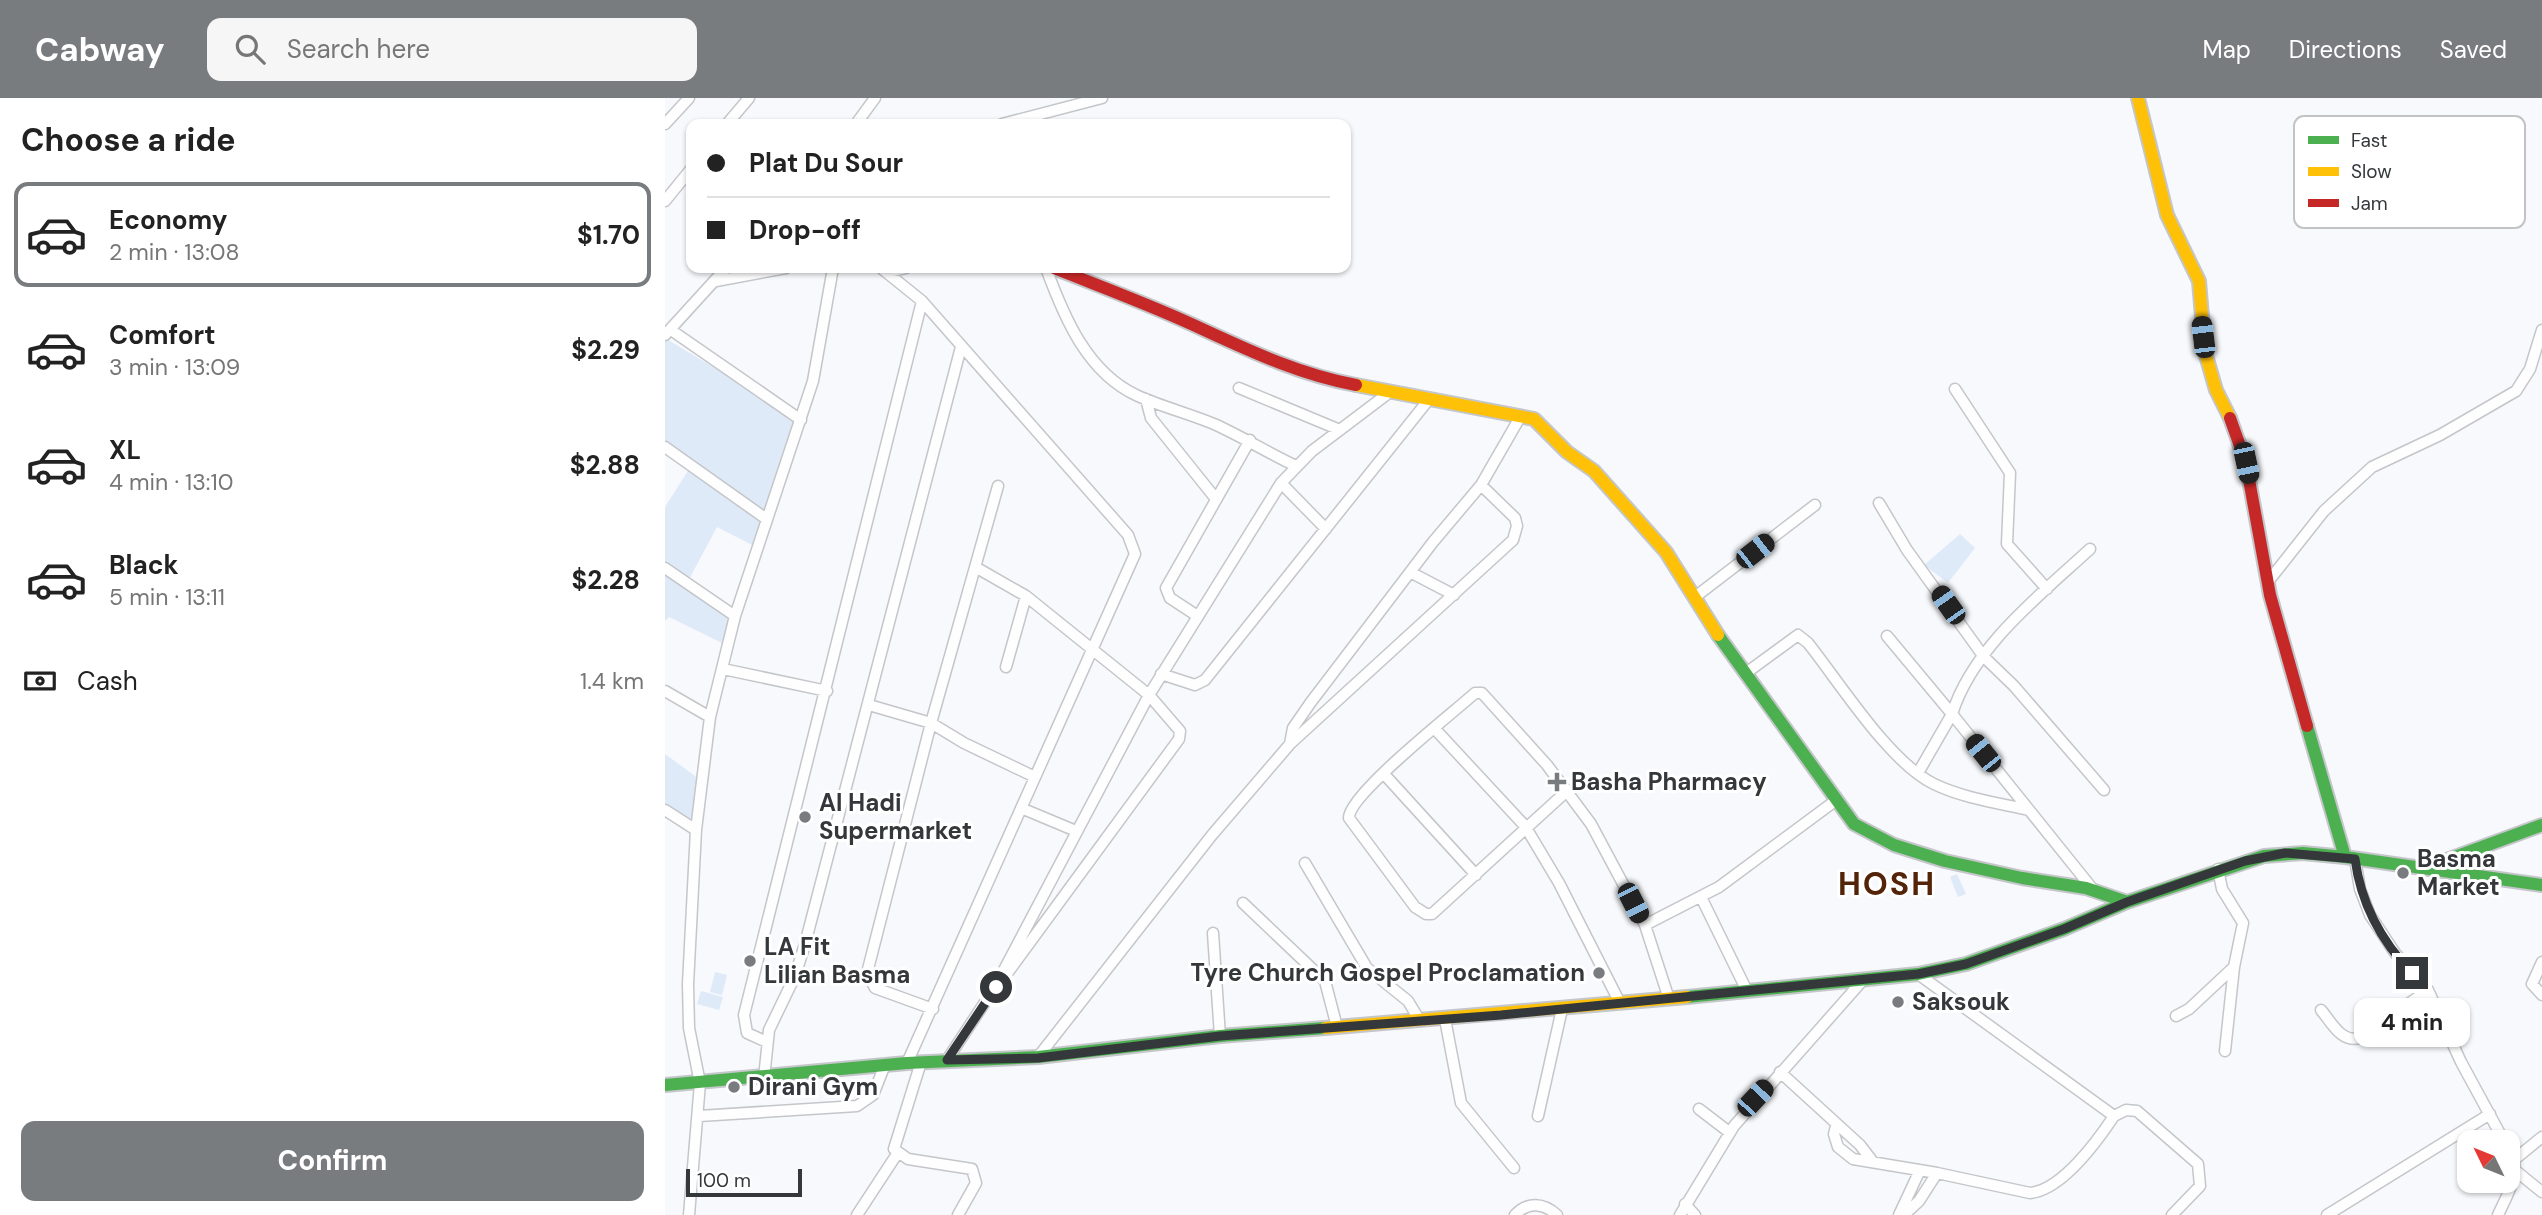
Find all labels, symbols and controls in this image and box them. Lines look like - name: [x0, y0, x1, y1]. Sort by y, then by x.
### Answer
- search box: [207, 18, 697, 81]
- text: Cabway: [35, 28, 165, 71]
- icon: search: [231, 30, 269, 68]
- text: Search here: [287, 32, 430, 66]
- text: Map: [2203, 34, 2251, 65]
- text: Directions: [2289, 34, 2402, 65]
- text: Saved: [2440, 34, 2507, 65]
- legend: [2294, 116, 2525, 228]
- text: Choose a ride: [21, 119, 236, 161]
- text: Fast: [2351, 128, 2387, 153]
- text: Plat Du Sour: [749, 146, 903, 180]
- text: Slow: [2351, 159, 2392, 184]
- text: Jam: [2351, 191, 2388, 216]
- icon: car: [25, 203, 88, 266]
- text: Economy: [109, 203, 227, 237]
- text: Drop-off: [749, 213, 861, 247]
- text: $1.70: [577, 218, 640, 252]
- text: 2 min · 13:08: [109, 237, 240, 267]
- car: [2191, 315, 2216, 359]
- icon: car: [25, 318, 88, 381]
- text: Comfort: [109, 318, 215, 352]
- text: $2.29: [571, 333, 640, 367]
- text: 3 min · 13:09: [109, 352, 240, 382]
- icon: car: [25, 433, 88, 496]
- text: XL: [109, 433, 141, 467]
- car: [2232, 440, 2261, 486]
- text: $2.88: [570, 448, 640, 482]
- text: 4 min · 13:10: [109, 467, 233, 497]
- car: [1732, 530, 1779, 572]
- icon: car: [25, 548, 88, 611]
- text: Black: [109, 548, 179, 582]
- text: $2.28: [571, 563, 640, 597]
- text: 5 min · 13:11: [109, 582, 225, 612]
- car: [1928, 582, 1969, 628]
- icon: cash: [21, 662, 59, 700]
- text: Cash: [77, 664, 138, 698]
- text: 1.4 km: [580, 666, 644, 696]
- car: [1962, 730, 2005, 776]
- place label: Basha Pharmacy: [1571, 766, 1767, 797]
- marker: Basha Pharmacy: [1549, 774, 1565, 790]
- place label: Al Hadi Supermarket: [819, 787, 972, 846]
- marker: Al Hadi Supermarket: [797, 809, 813, 825]
- place label: Basma Market: [2417, 843, 2500, 902]
- district label: HOSH: [1838, 863, 1936, 905]
- marker: Basma Market: [2395, 865, 2411, 881]
- car: [1615, 880, 1652, 926]
- place label: LA Fit Lilian Basma: [764, 931, 910, 990]
- marker: LA Fit Lilian Basma: [742, 953, 758, 969]
- place label: Tyre Church Gospel Proclamation: [1190, 957, 1585, 988]
- route end: [2396, 957, 2428, 989]
- marker: Tyre Church Gospel Proclamation: [1591, 965, 1607, 981]
- route start: [980, 971, 1012, 1003]
- place label: Saksouk: [1912, 986, 2010, 1017]
- marker: Saksouk: [1890, 994, 1906, 1010]
- callout: 4 min: [2354, 998, 2470, 1046]
- text: 4 min: [2381, 1007, 2443, 1037]
- place label: Dirani Gym: [748, 1071, 878, 1102]
- car: [1733, 1075, 1778, 1121]
- marker: Dirani Gym: [726, 1079, 742, 1095]
- button: Confirm: [21, 1121, 644, 1201]
- north arrow: [2457, 1130, 2520, 1194]
- map controls: [2457, 1130, 2520, 1193]
- scale bar: [686, 1166, 801, 1198]
- text: 100 m: [697, 1168, 751, 1193]

